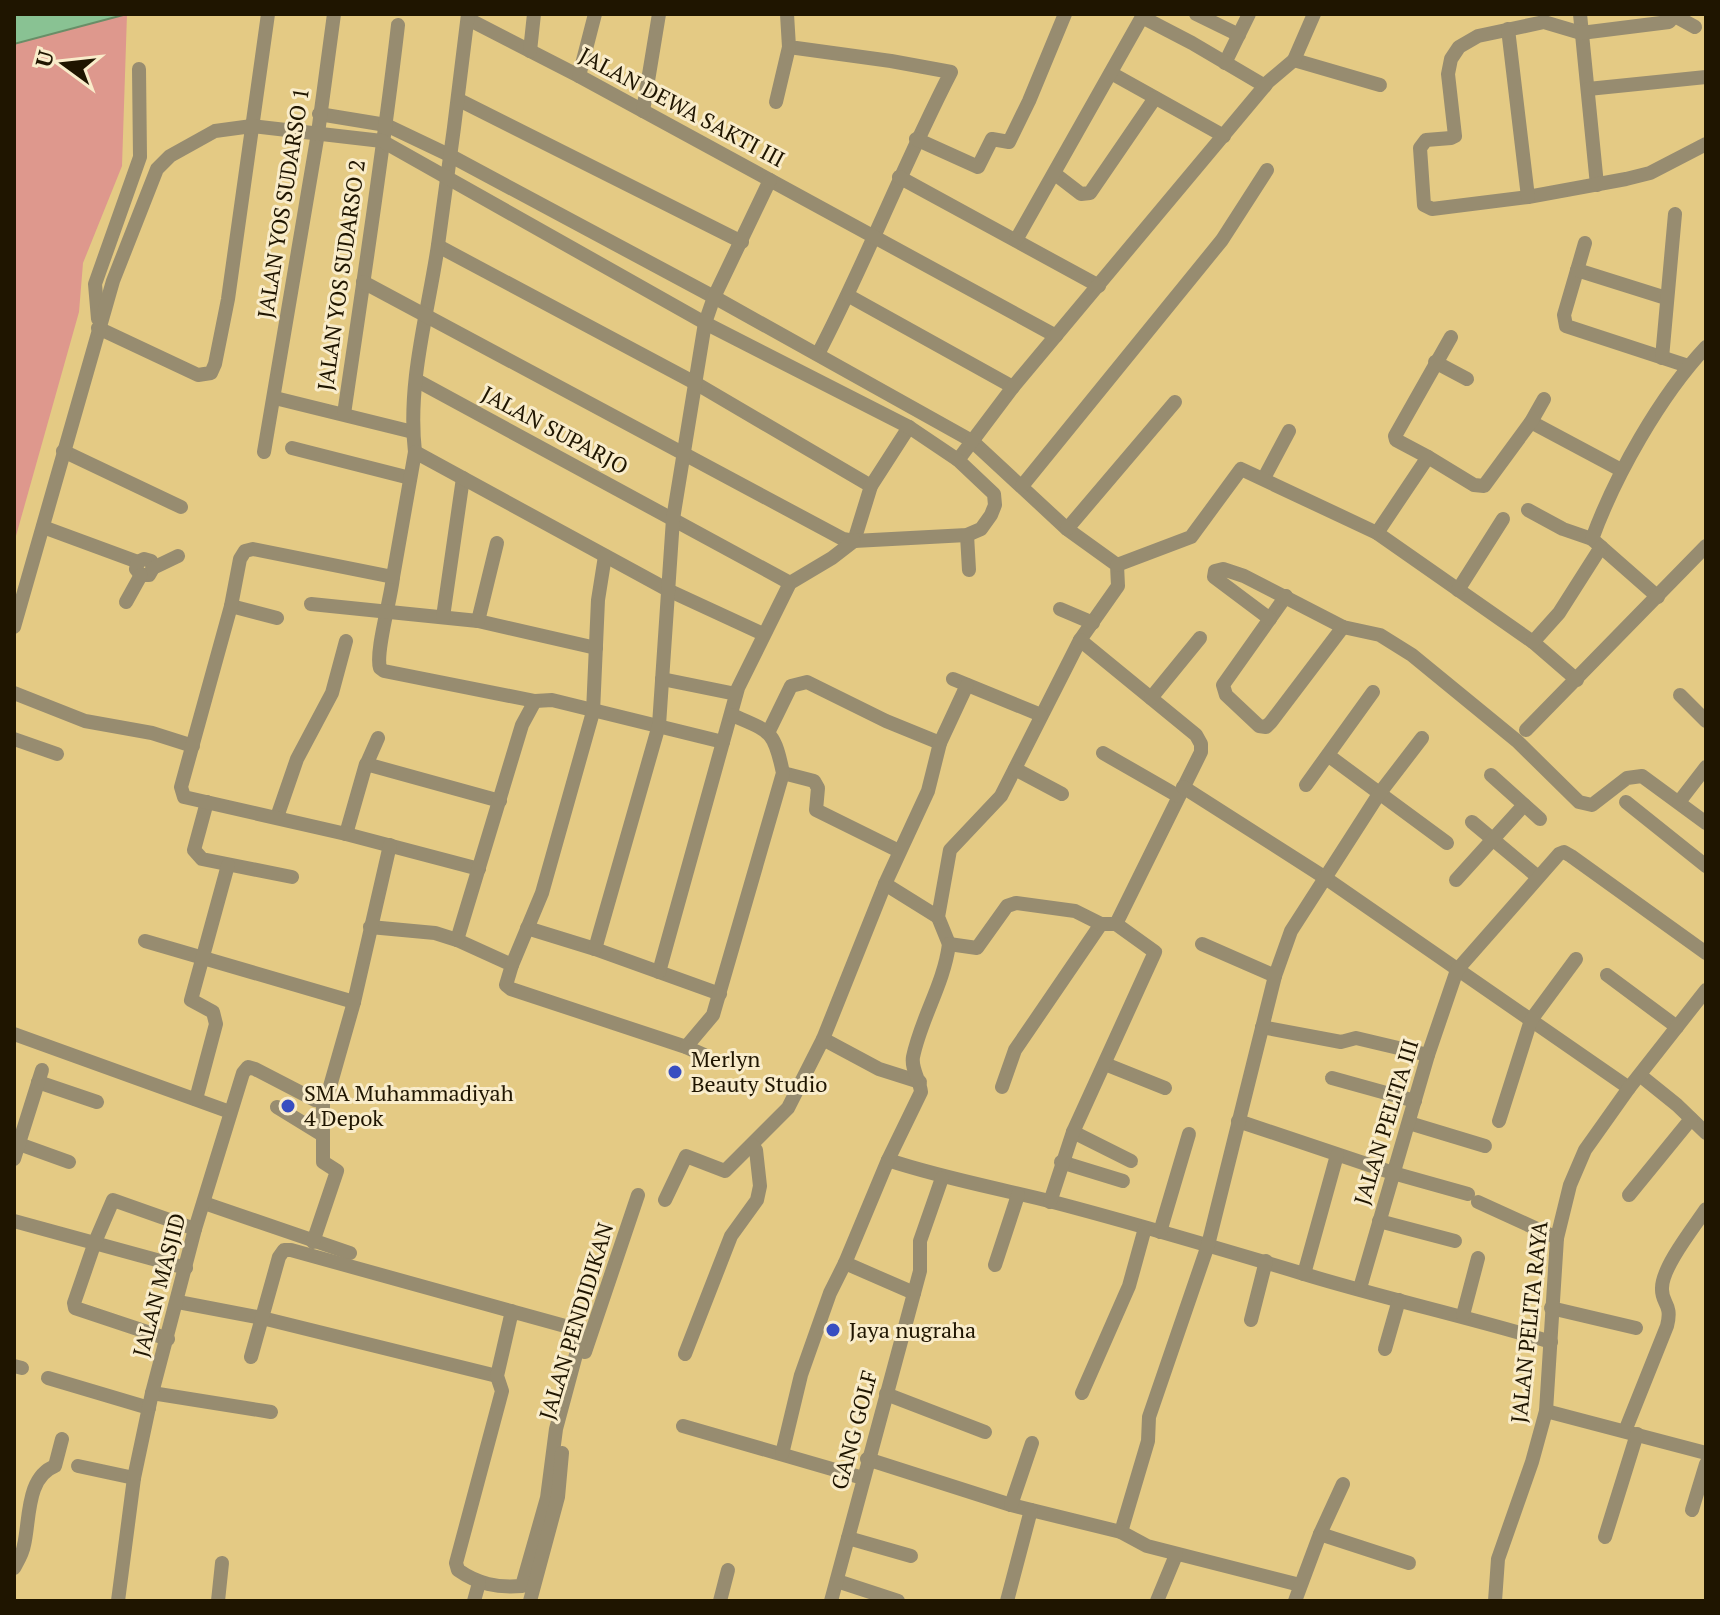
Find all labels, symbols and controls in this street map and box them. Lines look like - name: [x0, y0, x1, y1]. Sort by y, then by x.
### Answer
- north arrow: [24, 24, 104, 104]
- street label: JALAN DEWA SAKTI III: [574, 40, 790, 173]
- text: U: [28, 47, 60, 70]
- street label: JALAN YOS SUDARSO 1: [250, 86, 315, 320]
- street label: JALAN YOS SUDARSO 2: [310, 158, 371, 392]
- street label: JALAN SUPARJO: [477, 379, 634, 480]
- street label: JALAN PELITA III: [1347, 1035, 1425, 1208]
- place label: Merlyn Beauty Studio: [691, 1044, 828, 1098]
- marker: Merlyn Beauty Studio: [666, 1063, 684, 1081]
- place label: SMA Muhammadiyah 4 Depok: [304, 1078, 514, 1132]
- marker: SMA Muhammadiyah 4 Depok: [279, 1097, 297, 1115]
- street label: JALAN MASJID: [125, 1210, 192, 1360]
- street label: JALAN PENDIDIKAN: [532, 1219, 619, 1423]
- street label: JALAN PELITA RAYA: [1503, 1219, 1554, 1424]
- place label: Jaya nugraha: [849, 1315, 976, 1344]
- marker: Jaya nugraha: [824, 1321, 842, 1339]
- street label: GANG GOLF: [824, 1367, 883, 1493]

